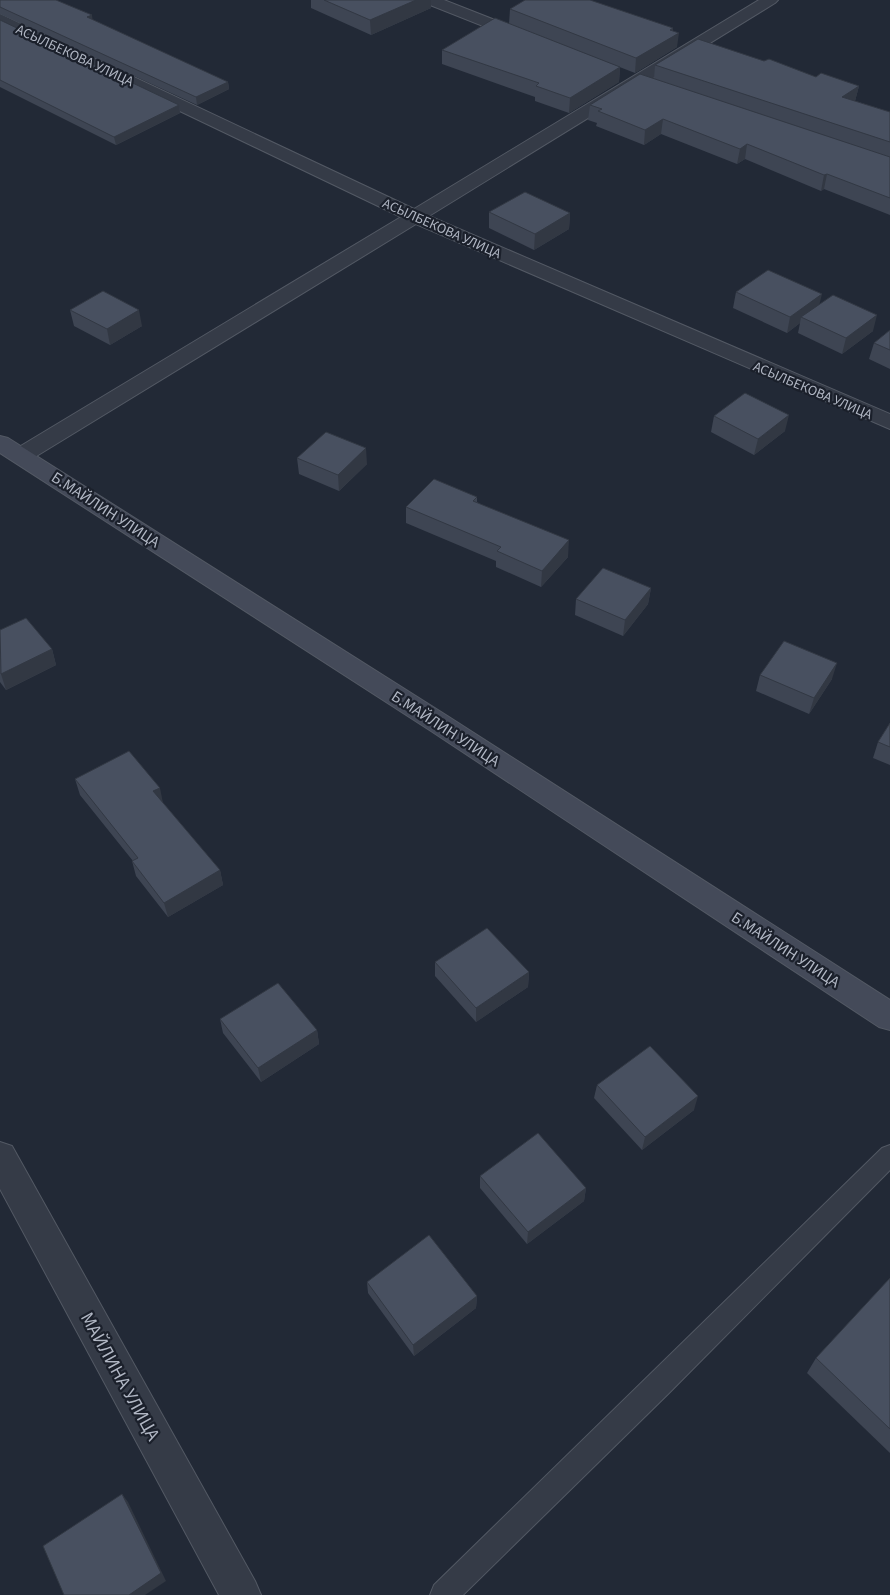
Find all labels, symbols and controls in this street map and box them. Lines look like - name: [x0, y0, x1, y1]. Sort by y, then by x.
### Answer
- street label: АСЫЛБЕКОВА УЛИЦА: [12, 20, 137, 92]
- street label: АСЫЛБЕКОВА УЛИЦА: [379, 194, 504, 264]
- street label: АСЫЛБЕКОВА УЛИЦА: [750, 357, 876, 425]
- street label: Б.МАЙЛИН УЛИЦА: [47, 467, 164, 553]
- street label: Б.МАЙЛИН УЛИЦА: [387, 686, 504, 772]
- street label: Б.МАЙЛИН УЛИЦА: [727, 907, 844, 993]
- street label: МАЙЛИНА УЛИЦА: [73, 1308, 167, 1446]

